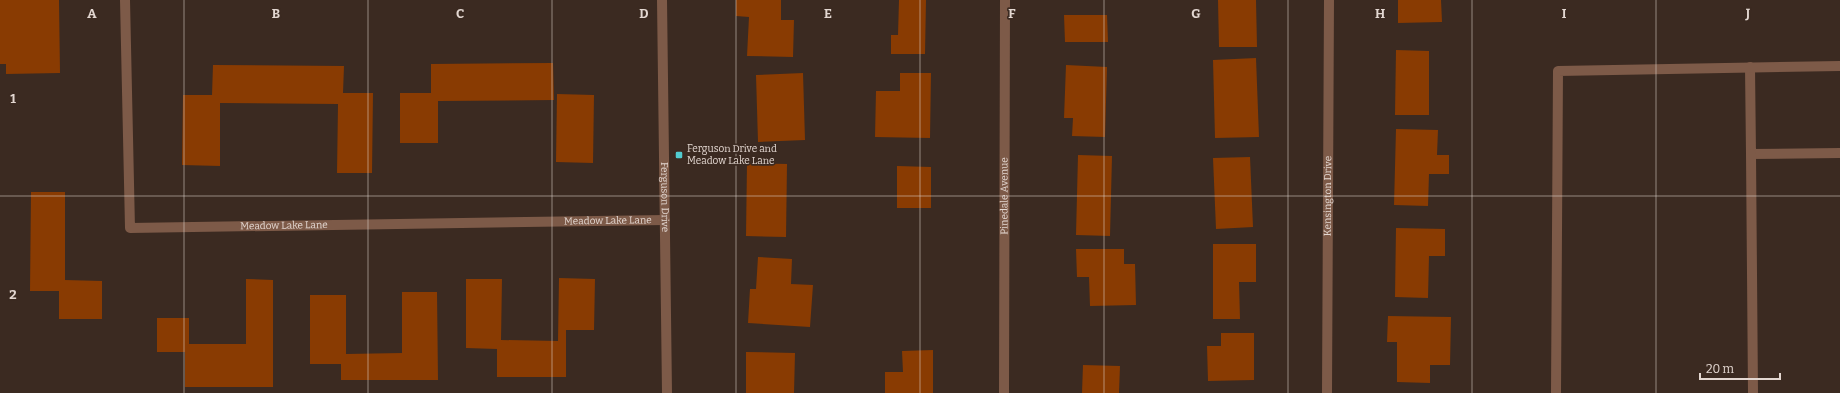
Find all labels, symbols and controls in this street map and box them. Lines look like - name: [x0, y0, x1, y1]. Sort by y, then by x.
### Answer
- text: A: [87, 6, 97, 21]
- text: B: [272, 6, 280, 21]
- text: C: [456, 6, 464, 21]
- text: D: [639, 6, 649, 21]
- text: E: [824, 6, 832, 21]
- text: F: [1008, 6, 1016, 21]
- text: G: [1191, 6, 1201, 21]
- text: H: [1375, 6, 1385, 21]
- text: I: [1562, 6, 1567, 21]
- text: J: [1745, 6, 1751, 21]
- text: 1: [10, 91, 16, 106]
- place label: Ferguson Drive and Meadow Lake Lane: [687, 143, 777, 167]
- marker: Ferguson Drive and Meadow Lake Lane: [674, 150, 684, 160]
- street label: Kensington Drive: [1322, 156, 1334, 236]
- street label: Pinedale Avenue: [998, 157, 1011, 235]
- street label: Ferguson Drive: [658, 162, 671, 232]
- street label: Meadow Lake Lane: [564, 214, 652, 228]
- street label: Meadow Lake Lane: [240, 219, 328, 232]
- text: 2: [9, 287, 17, 302]
- scale bar: [1700, 355, 1780, 381]
- text: 20 m: [1706, 362, 1735, 376]

